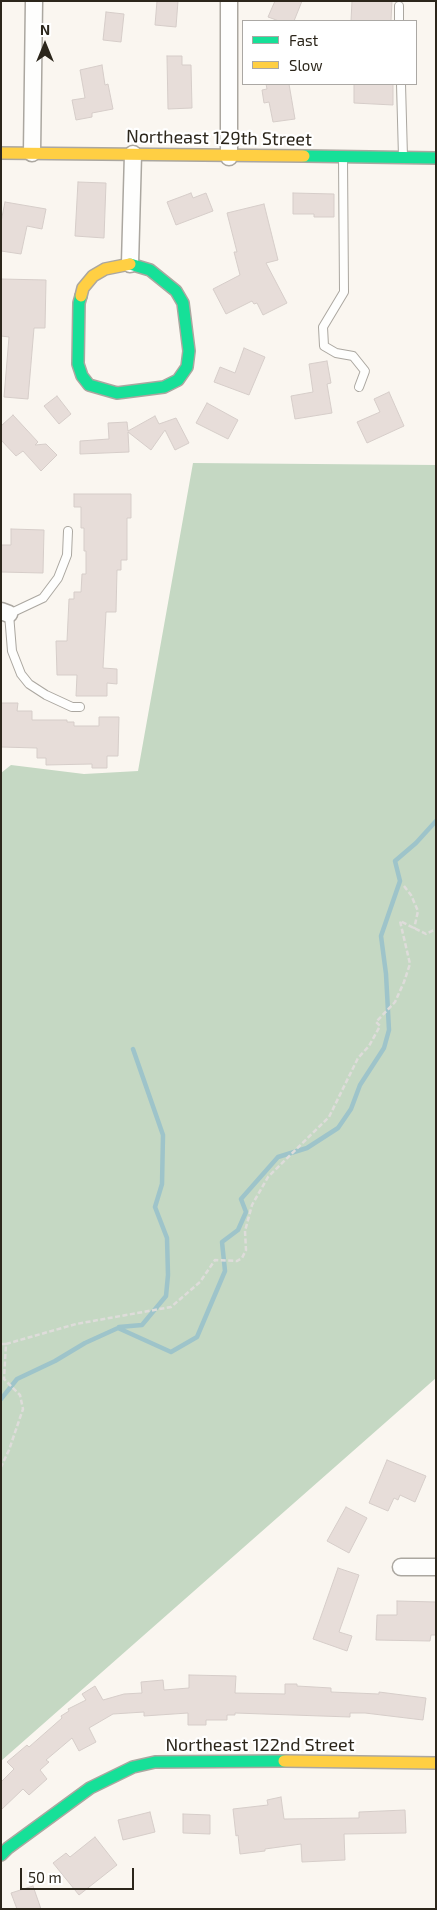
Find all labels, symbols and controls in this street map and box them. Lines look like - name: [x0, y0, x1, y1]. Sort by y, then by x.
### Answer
- north arrow: [20, 20, 70, 70]
- legend: [242, 20, 417, 85]
- text: N: [40, 21, 50, 38]
- text: Fast: [289, 31, 318, 49]
- text: Slow: [289, 56, 323, 74]
- street label: Northeast 129th Street: [126, 126, 312, 150]
- street label: Northeast 122nd Street: [165, 1734, 355, 1756]
- scale bar: [22, 1858, 136, 1890]
- text: 50 m: [28, 1868, 62, 1886]

